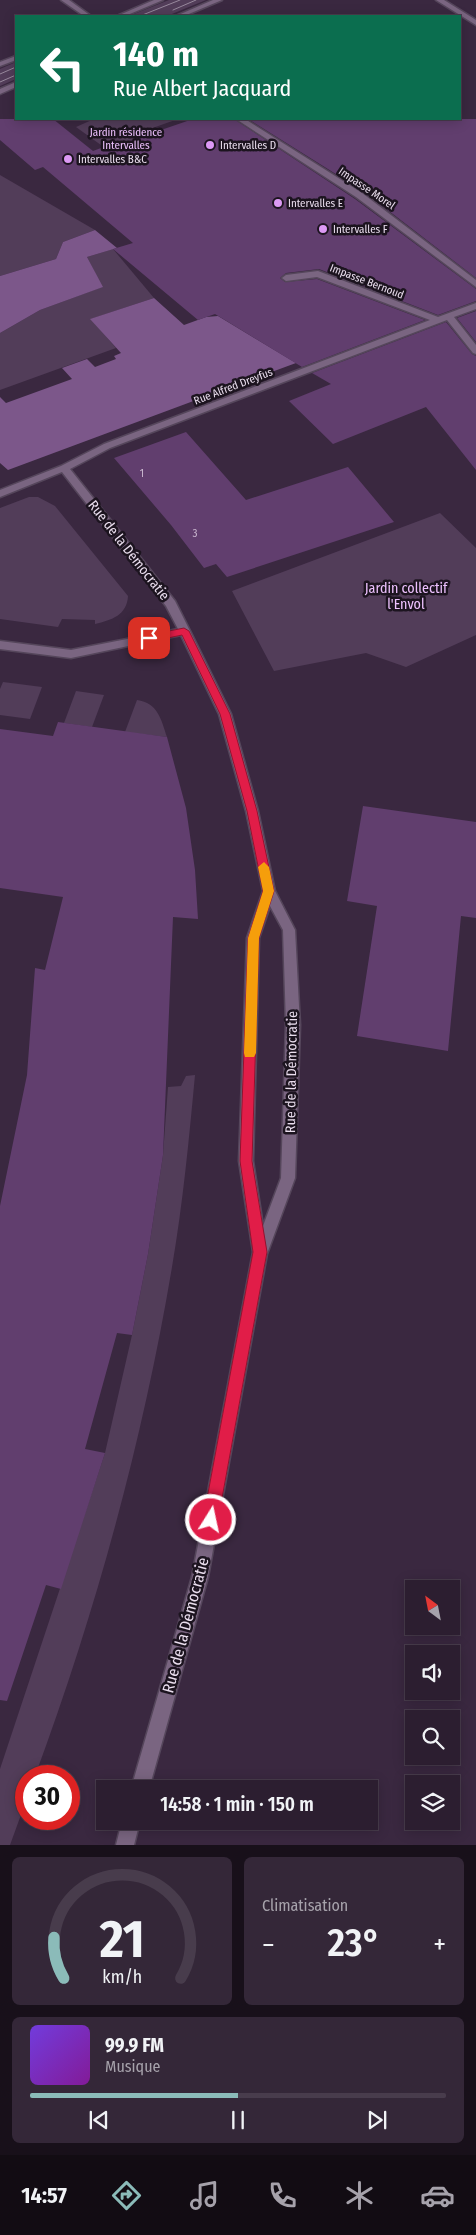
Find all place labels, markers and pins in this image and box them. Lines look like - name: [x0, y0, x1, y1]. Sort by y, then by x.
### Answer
- marker: Intervalles D: [204, 139, 216, 151]
- place label: Intervalles D: [220, 139, 276, 152]
- marker: Intervalles B&C: [62, 153, 74, 165]
- place label: Intervalles B&C: [78, 153, 147, 166]
- marker: Intervalles E: [272, 197, 284, 209]
- place label: Intervalles E: [288, 197, 343, 210]
- marker: Intervalles F: [317, 223, 329, 235]
- place label: Intervalles F: [333, 223, 388, 236]
- pin: [128, 617, 170, 659]

